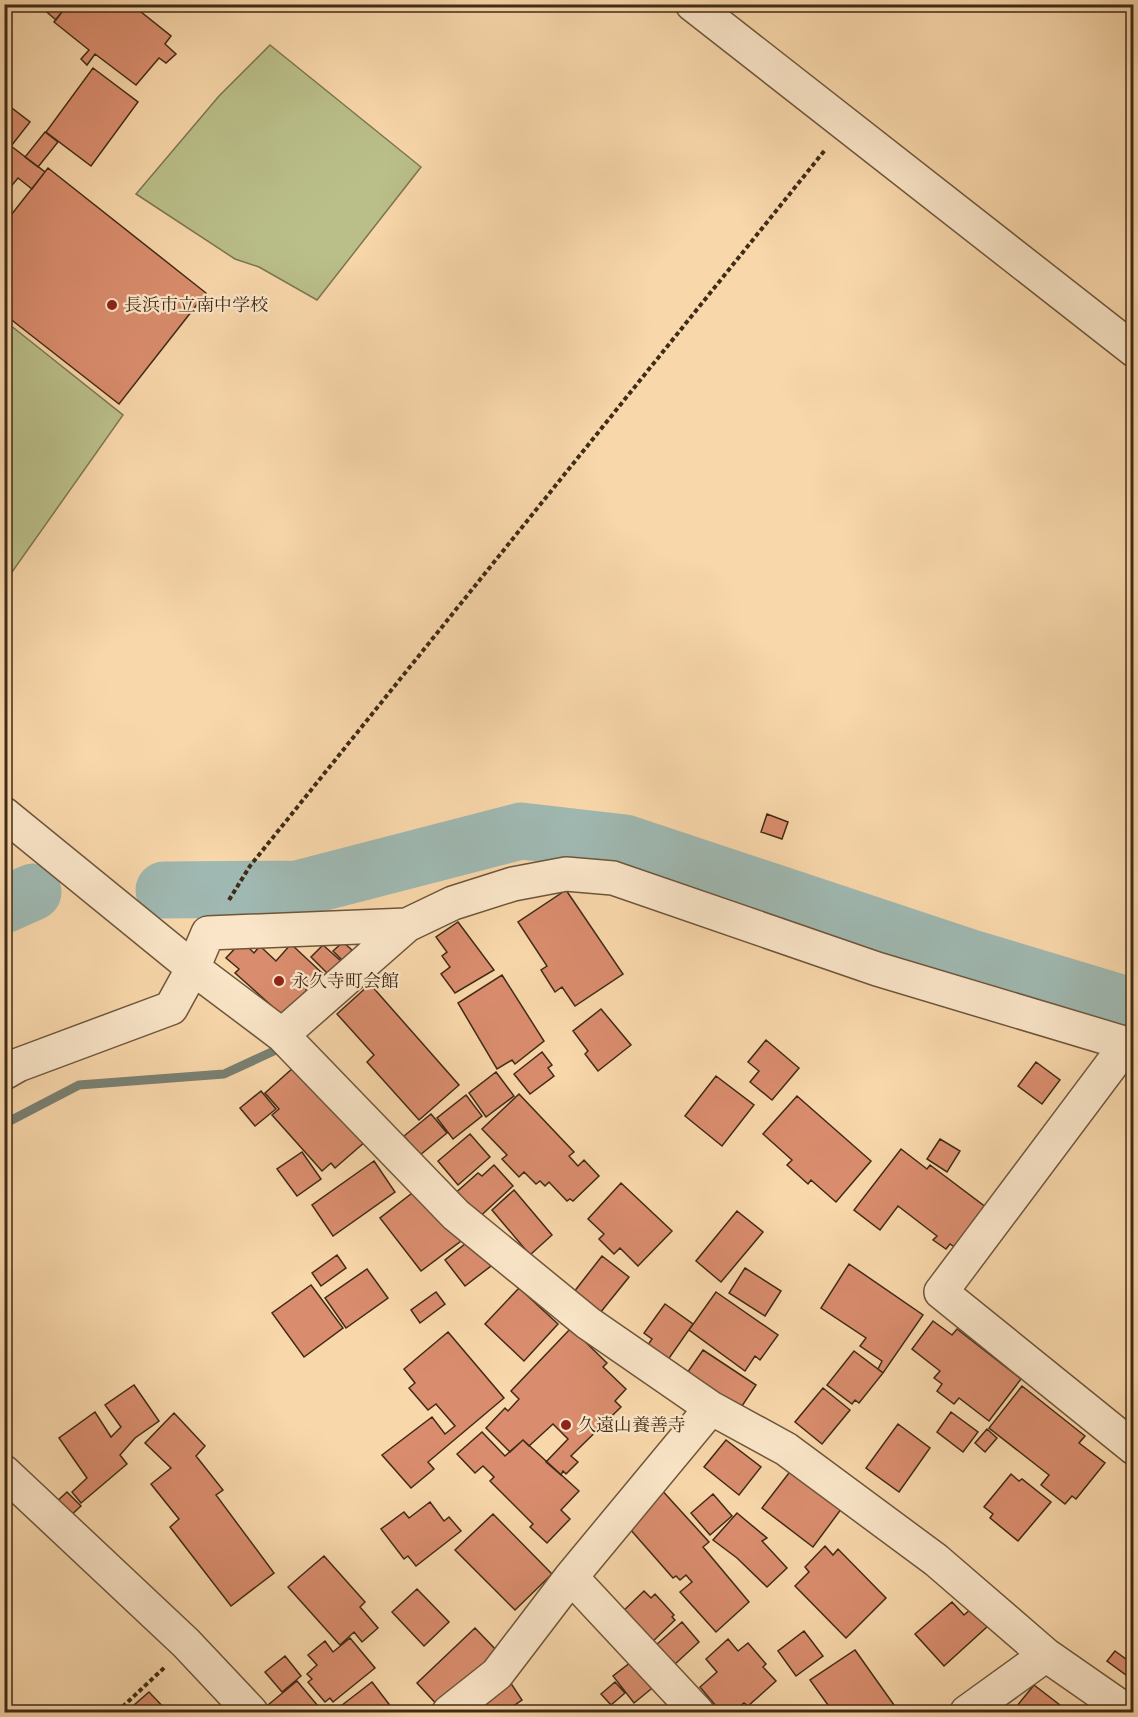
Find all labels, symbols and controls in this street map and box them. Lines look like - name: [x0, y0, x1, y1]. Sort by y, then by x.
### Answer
- place label: 長浜市立南中学校: [124, 295, 268, 316]
- marker: 長浜市立南中学校: [105, 298, 119, 312]
- place label: 永久寺町会館: [291, 971, 399, 992]
- marker: 永久寺町会館: [272, 974, 286, 988]
- place label: 久遠山養善寺: [578, 1415, 686, 1436]
- marker: 久遠山養善寺: [559, 1418, 573, 1432]

